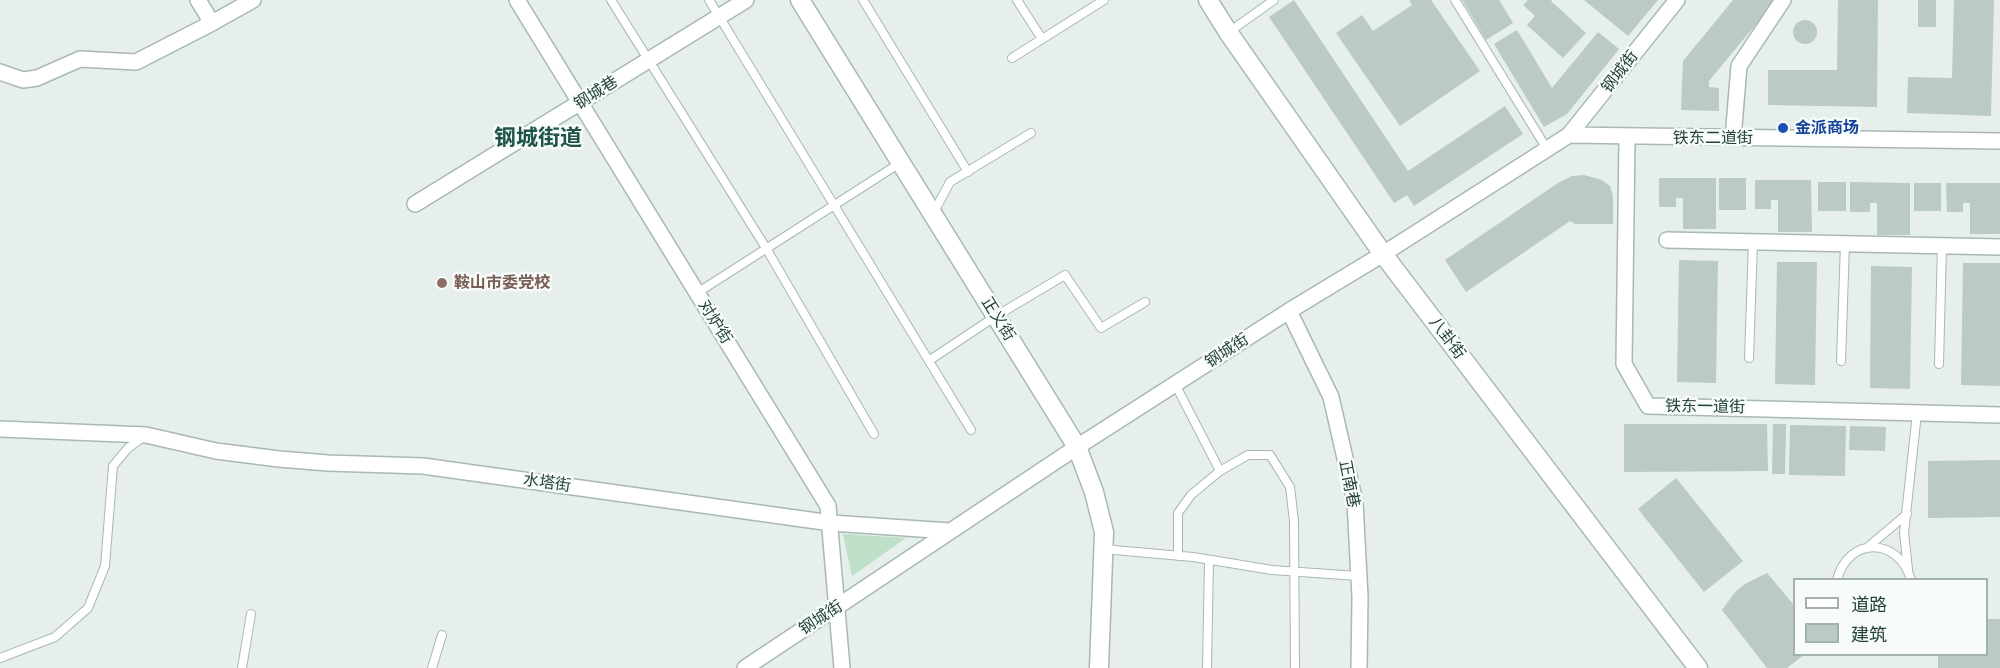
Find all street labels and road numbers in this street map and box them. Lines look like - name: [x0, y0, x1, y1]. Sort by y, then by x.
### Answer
- street label: 钢城街: [1598, 47, 1642, 97]
- street label: 钢城巷: [571, 72, 621, 114]
- street label: 铁东二道街: [1673, 128, 1753, 148]
- street label: 正义街: [977, 294, 1019, 344]
- street label: 对炉街: [694, 297, 736, 347]
- street label: 八卦街: [1425, 313, 1469, 363]
- street label: 钢城街: [1202, 330, 1252, 372]
- street label: 铁东一道街: [1665, 397, 1745, 417]
- street label: 正南巷: [1335, 459, 1363, 509]
- street label: 水塔街: [522, 470, 572, 496]
- street label: 钢城街: [796, 597, 846, 639]

